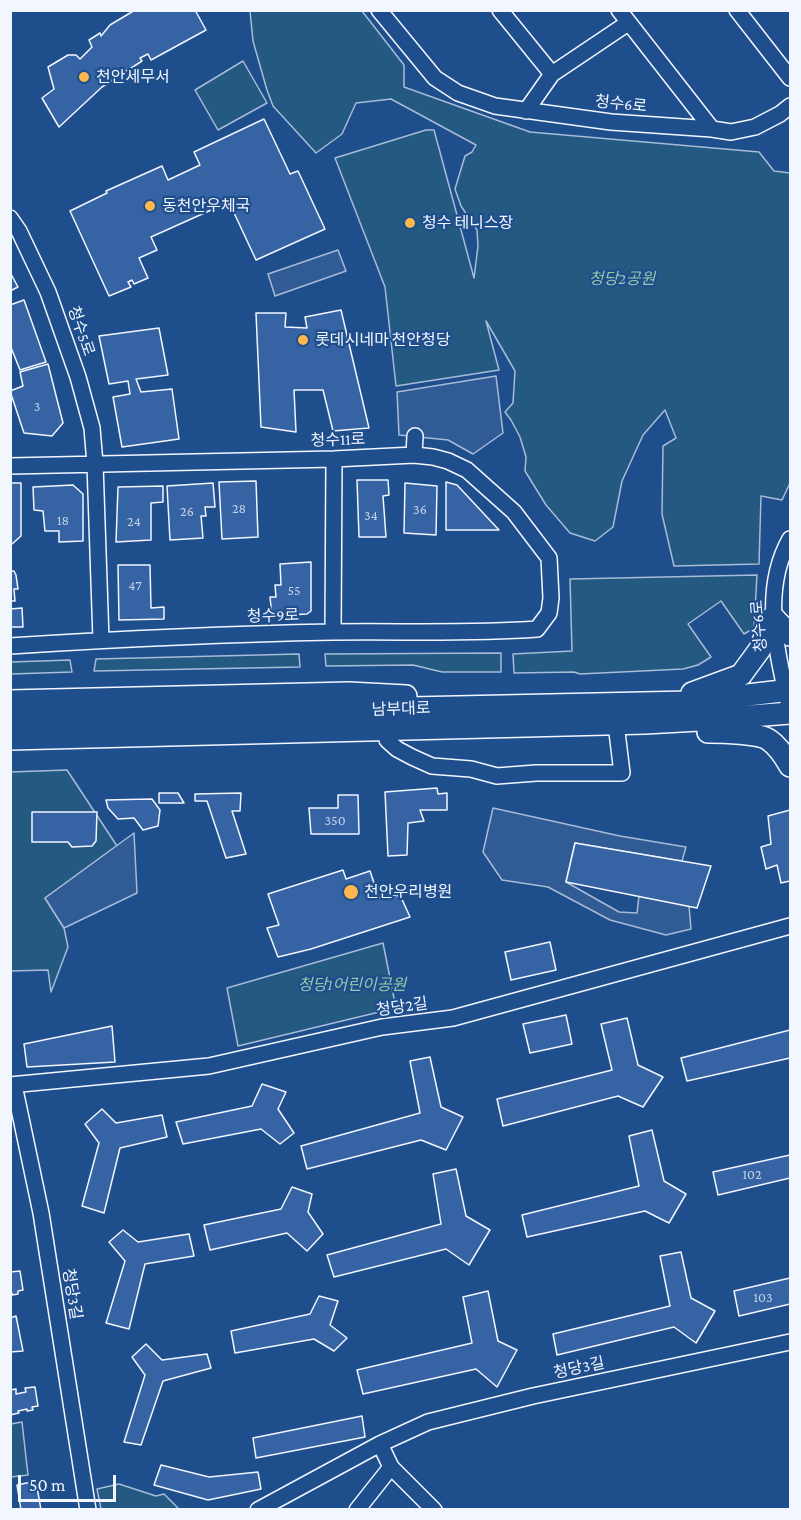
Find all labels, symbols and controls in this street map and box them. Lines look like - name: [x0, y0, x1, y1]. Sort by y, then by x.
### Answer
- place label: 천안세무서: [96, 67, 170, 87]
- marker: 천안세무서: [77, 70, 91, 84]
- street label: 청수6로: [594, 92, 648, 116]
- place label: 동천안우체국: [162, 196, 250, 216]
- marker: 동천안우체국: [143, 199, 157, 213]
- place label: 청수 테니스장: [422, 213, 513, 233]
- marker: 청수 테니스장: [403, 216, 417, 230]
- park label: 청당2공원: [589, 269, 655, 289]
- street label: 청수5로: [64, 303, 98, 359]
- place label: 롯데시네마 천안청당: [315, 330, 450, 350]
- marker: 롯데시네마 천안청당: [296, 333, 310, 347]
- house number: 3: [34, 399, 40, 415]
- street label: 청수11로: [310, 429, 366, 451]
- house number: 28: [232, 501, 246, 517]
- house number: 36: [413, 502, 427, 518]
- house number: 26: [180, 504, 194, 520]
- house number: 34: [364, 508, 378, 524]
- house number: 18: [57, 513, 69, 529]
- house number: 24: [127, 514, 141, 530]
- house number: 47: [128, 578, 142, 594]
- house number: 55: [287, 583, 301, 599]
- street label: 청수6로: [747, 599, 771, 653]
- street label: 청수9로: [247, 605, 299, 627]
- street label: 남부대로: [371, 698, 431, 720]
- house number: 350: [324, 813, 346, 829]
- place label: 천안우리병원: [364, 882, 452, 902]
- marker: 천안우리병원: [342, 883, 360, 901]
- park label: 청당1어린이공원: [298, 975, 406, 995]
- street label: 청당2길: [375, 994, 429, 1020]
- house number: 102: [742, 1167, 762, 1183]
- street label: 청당3길: [58, 1267, 86, 1321]
- house number: 103: [753, 1290, 773, 1306]
- street label: 청당3길: [552, 1353, 606, 1383]
- scale bar: [21, 1463, 118, 1501]
- text: 50 m: [29, 1475, 66, 1495]

